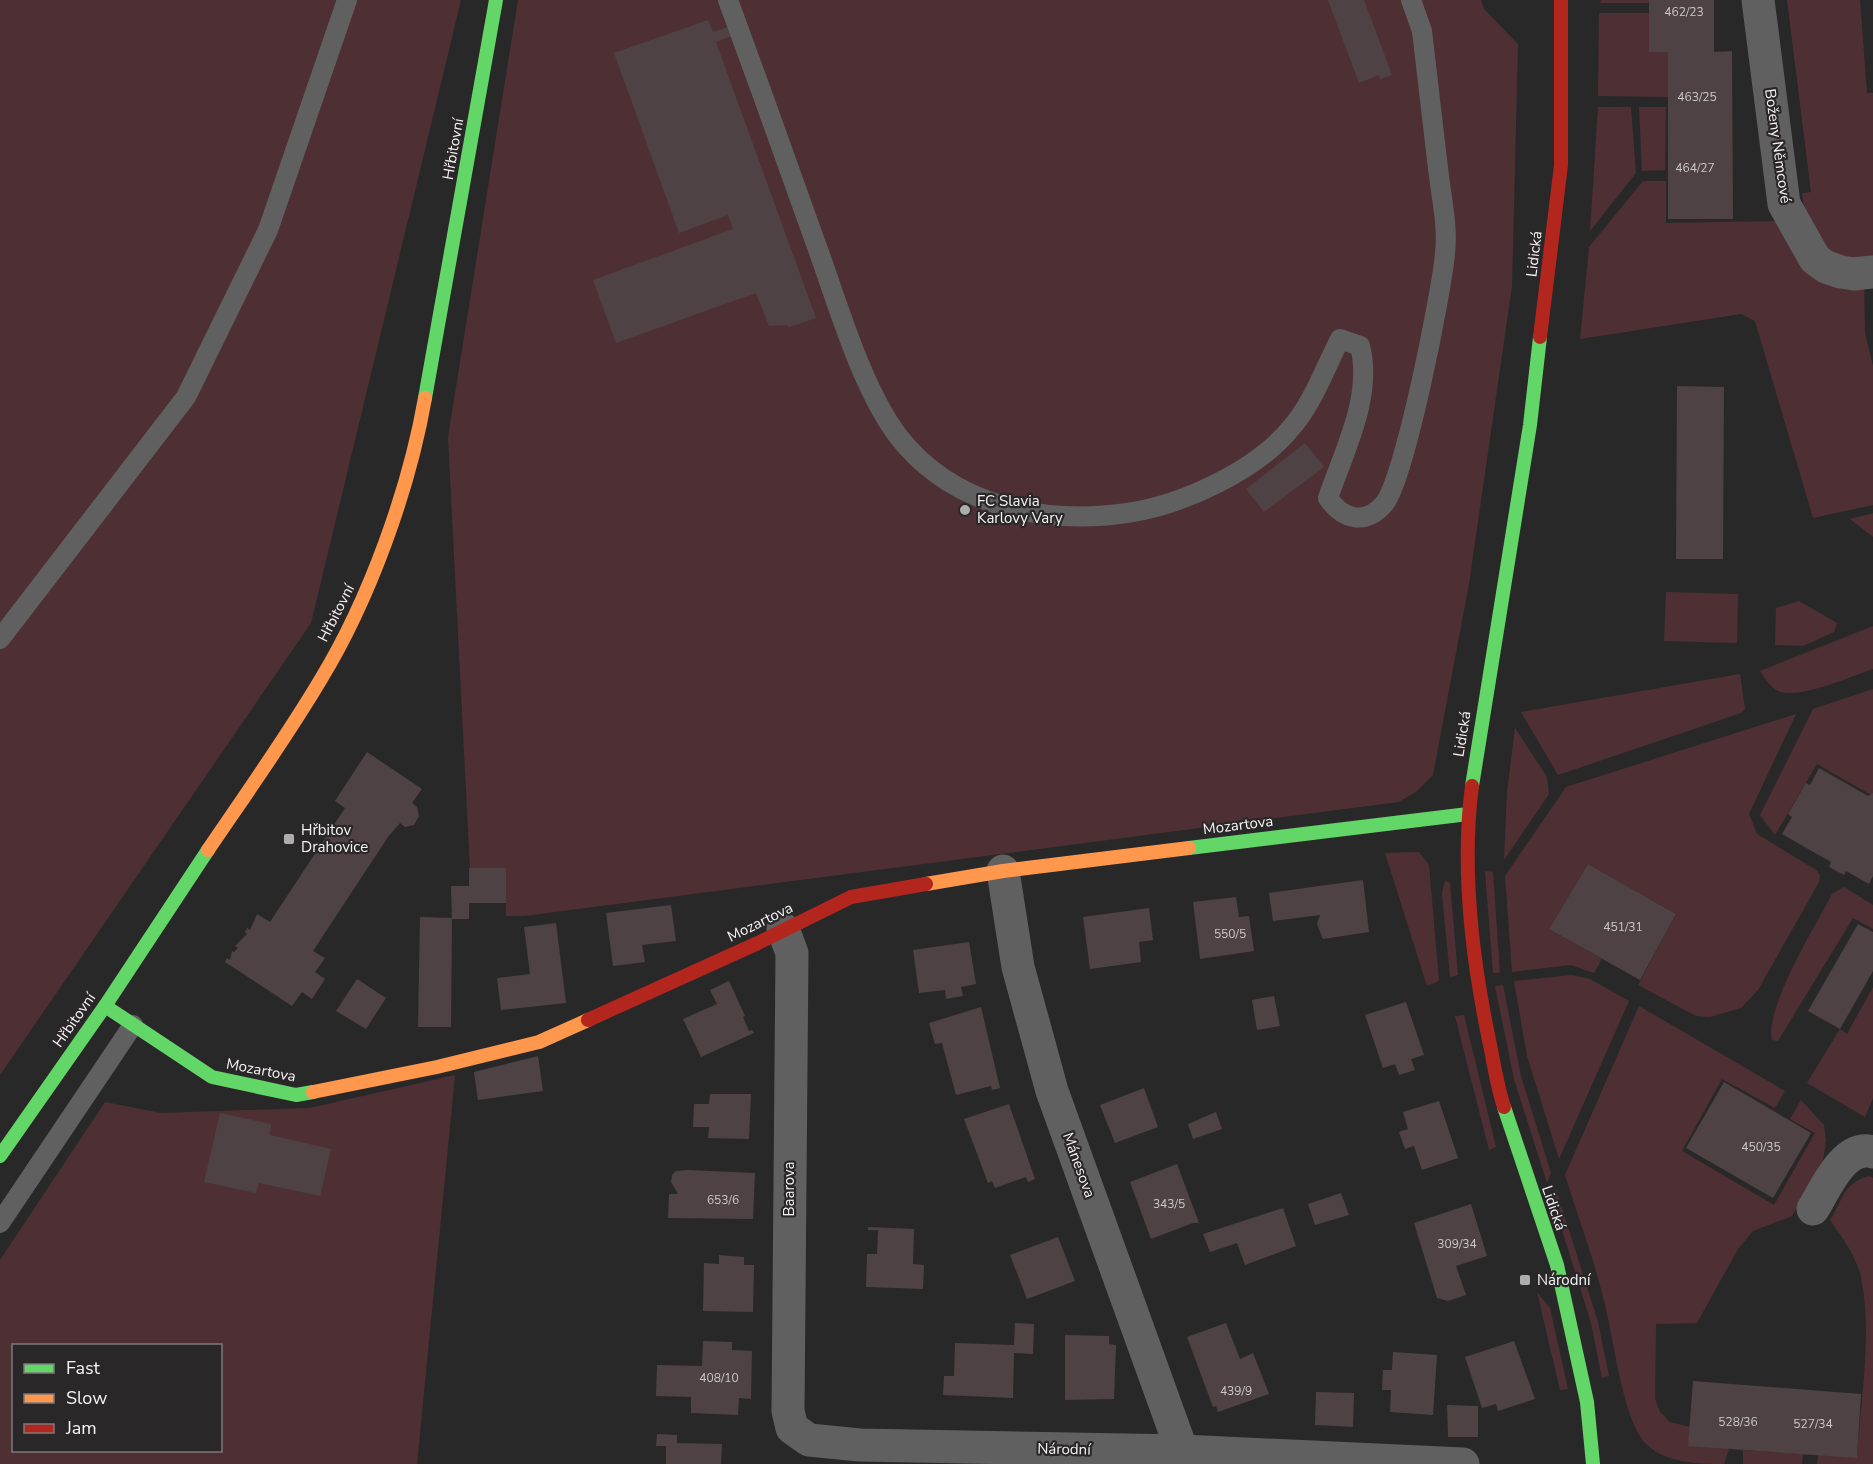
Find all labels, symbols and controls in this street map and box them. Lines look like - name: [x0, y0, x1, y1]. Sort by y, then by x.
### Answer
- house number: 462/23: [1664, 4, 1704, 20]
- street label: Boženy Němcové: [1760, 87, 1796, 205]
- house number: 463/25: [1677, 89, 1717, 105]
- street label: Hřbitovní: [438, 115, 469, 181]
- house number: 464/27: [1675, 160, 1715, 176]
- street label: Lidická: [1521, 230, 1547, 278]
- place label: FC Slavia Karlovy Vary: [977, 491, 1063, 528]
- marker: FC Slavia Karlovy Vary: [958, 503, 972, 517]
- street label: Hřbitovní: [313, 579, 360, 645]
- street label: Lidická: [1449, 710, 1475, 758]
- street label: Mozartova: [1202, 811, 1274, 839]
- place label: Hřbitov Drahovice: [301, 820, 368, 857]
- marker: Hřbitov Drahovice: [282, 832, 296, 846]
- street label: Mozartova: [724, 898, 796, 946]
- house number: 451/31: [1603, 919, 1643, 935]
- house number: 550/5: [1214, 926, 1246, 942]
- street label: Hřbitovní: [48, 988, 101, 1051]
- street label: Mozartova: [224, 1053, 298, 1087]
- street label: Mánesova: [1058, 1130, 1100, 1200]
- house number: 450/35: [1741, 1139, 1781, 1155]
- street label: Baarova: [779, 1161, 799, 1217]
- street label: Lidická: [1537, 1183, 1571, 1233]
- house number: 653/6: [707, 1192, 739, 1208]
- house number: 343/5: [1153, 1196, 1185, 1212]
- house number: 309/34: [1437, 1236, 1477, 1252]
- place label: Národní: [1537, 1270, 1592, 1290]
- marker: Národní: [1518, 1273, 1532, 1287]
- legend: [12, 1344, 222, 1452]
- text: Fast: [66, 1356, 101, 1380]
- house number: 408/10: [699, 1370, 739, 1386]
- house number: 439/9: [1220, 1383, 1252, 1399]
- text: Slow: [66, 1386, 107, 1410]
- house number: 528/36: [1718, 1414, 1758, 1430]
- text: Jam: [65, 1416, 97, 1440]
- house number: 527/34: [1793, 1416, 1833, 1432]
- street label: Národní: [1037, 1439, 1092, 1459]

